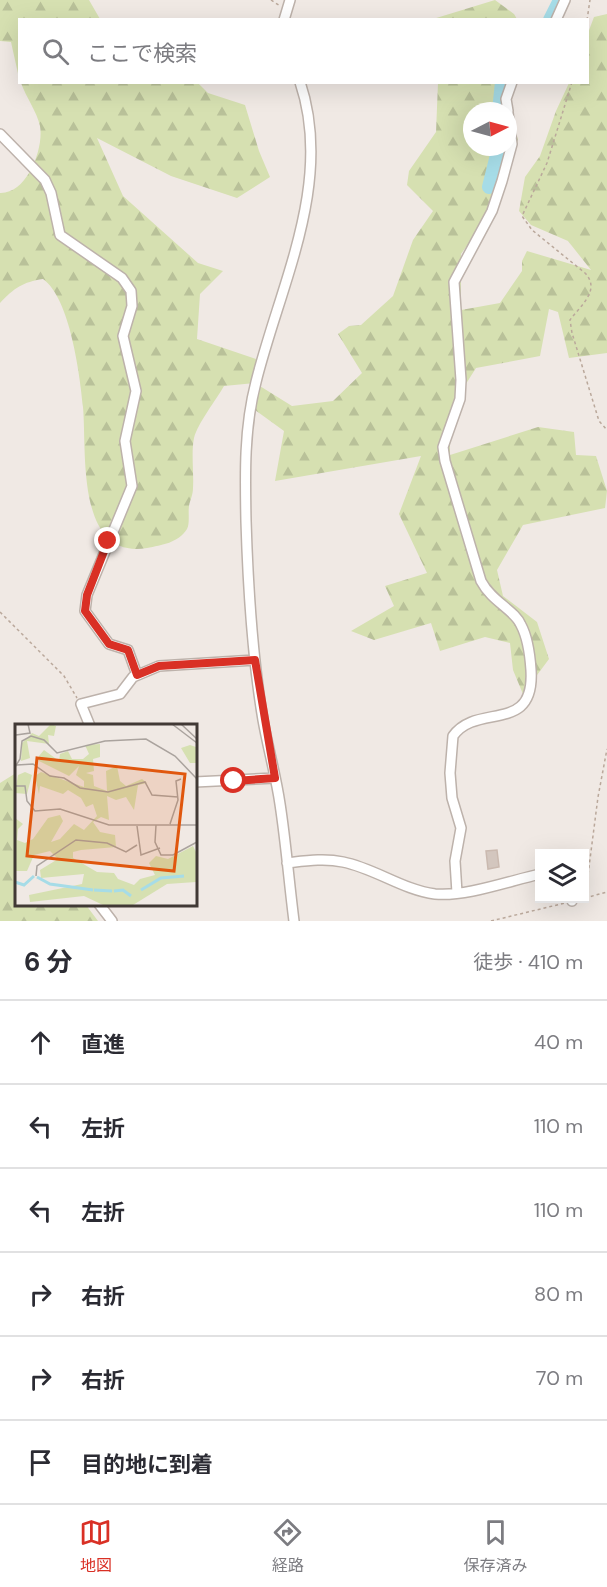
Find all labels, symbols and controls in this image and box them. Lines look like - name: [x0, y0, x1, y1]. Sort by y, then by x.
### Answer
- search box: [18, 18, 589, 84]
- icon: search: [39, 35, 72, 68]
- text: ここで検索: [87, 39, 197, 68]
- north arrow: [463, 102, 517, 156]
- route end: [94, 527, 120, 553]
- inset map: [15, 724, 196, 906]
- route start: [220, 767, 246, 793]
- map controls: [535, 849, 589, 903]
- button: layers: [535, 849, 589, 903]
- text: 6 分: [24, 945, 73, 979]
- text: 徒歩 · 410 m: [473, 949, 583, 975]
- icon: ahead: [24, 1026, 57, 1059]
- text: 40 m: [534, 1029, 583, 1055]
- text: 直進: [81, 1030, 125, 1059]
- icon: left: [24, 1110, 57, 1143]
- text: 110 m: [534, 1113, 583, 1139]
- text: 左折: [81, 1114, 125, 1143]
- icon: left: [24, 1194, 57, 1227]
- text: 110 m: [534, 1197, 583, 1223]
- text: 左折: [81, 1198, 125, 1227]
- icon: right: [24, 1278, 57, 1311]
- text: 80 m: [534, 1281, 583, 1307]
- text: 右折: [81, 1282, 125, 1311]
- icon: right: [24, 1362, 57, 1395]
- text: 70 m: [536, 1365, 583, 1391]
- text: 右折: [81, 1366, 125, 1395]
- icon: arrive: [24, 1446, 57, 1479]
- text: 目的地に到着: [81, 1450, 213, 1479]
- tab: 地図: [79, 1516, 112, 1576]
- tab: 経路: [271, 1516, 304, 1576]
- tab: 保存済み: [463, 1516, 527, 1576]

